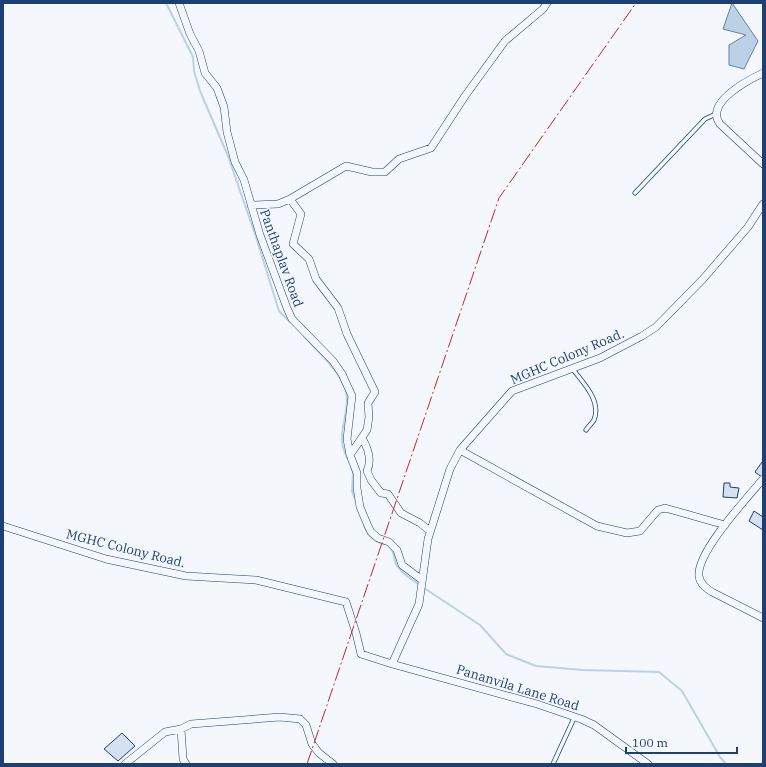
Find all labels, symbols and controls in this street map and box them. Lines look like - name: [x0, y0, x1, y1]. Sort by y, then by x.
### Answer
- street label: Panthaplav Road: [256, 207, 307, 310]
- street label: MGHC Colony Road.: [508, 325, 627, 388]
- street label: MGHC Colony Road.: [65, 525, 187, 571]
- street label: Pananvila Lane Road: [454, 661, 582, 714]
- scale bar: [626, 729, 737, 755]
- text: 100 m: [632, 735, 668, 750]

